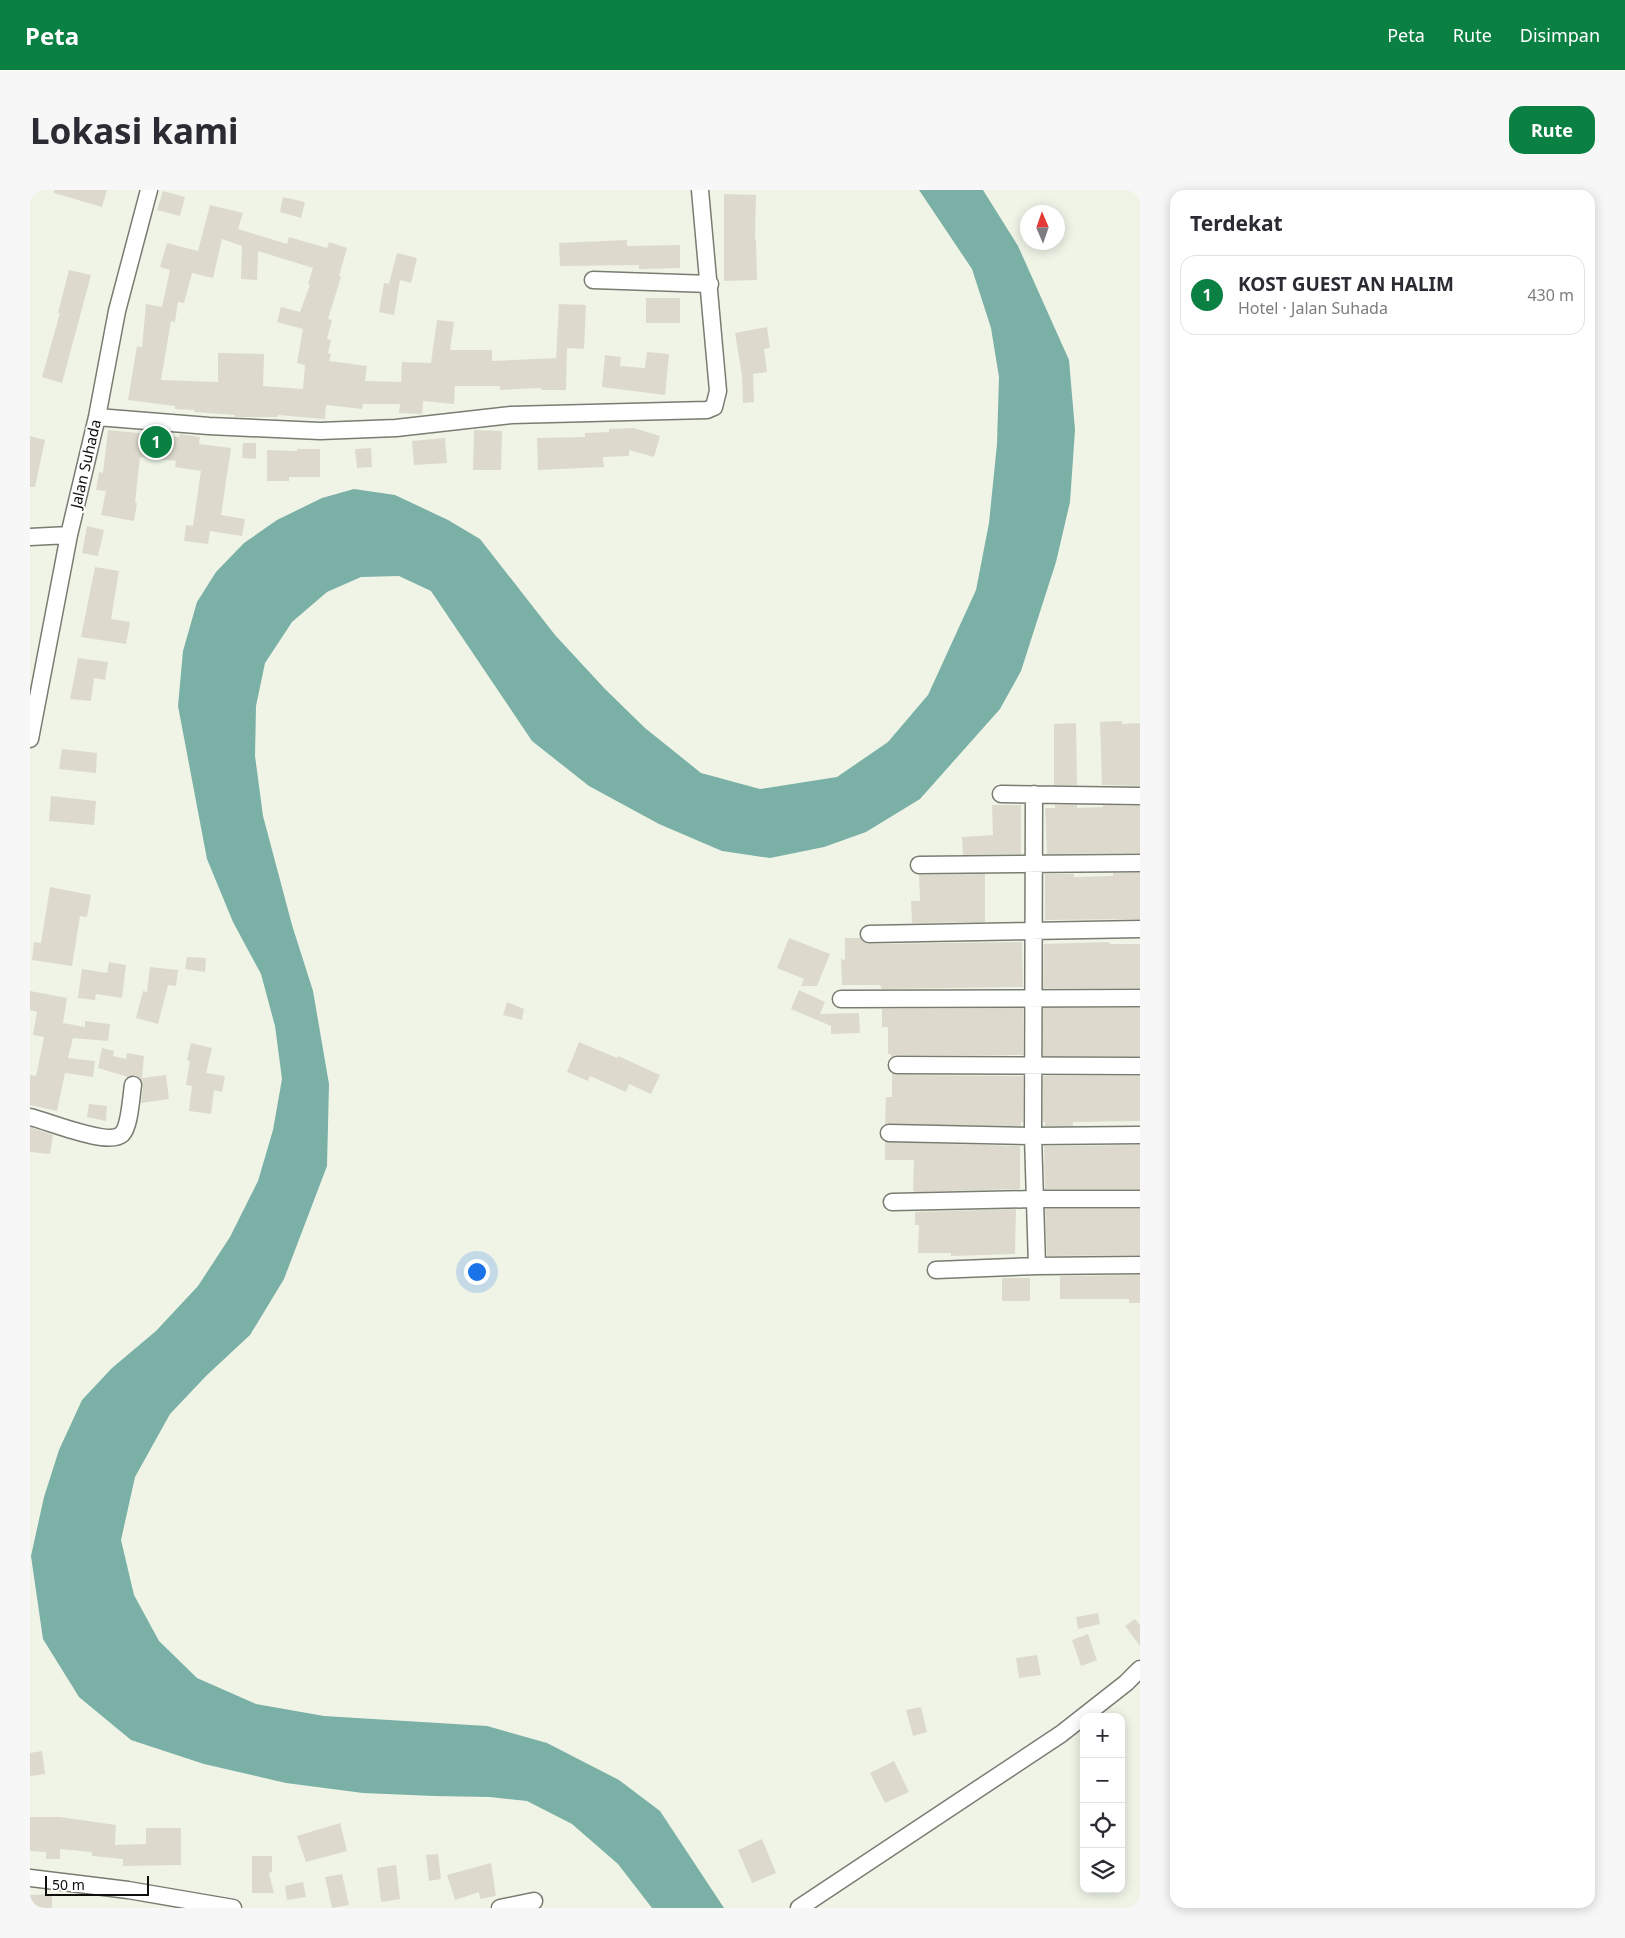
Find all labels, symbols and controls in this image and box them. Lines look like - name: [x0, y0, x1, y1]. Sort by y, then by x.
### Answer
- text: Peta: [25, 19, 79, 52]
- text: Peta: [1387, 23, 1425, 47]
- text: Rute: [1453, 23, 1492, 47]
- text: Disimpan: [1520, 23, 1600, 47]
- button: Rute: [1509, 106, 1595, 154]
- text: Lokasi kami: [30, 107, 239, 154]
- north arrow: [1020, 205, 1065, 250]
- text: Terdekat: [1190, 209, 1283, 237]
- text: KOST GUEST AN HALIM: [1238, 271, 1454, 297]
- text: 1: [1202, 284, 1212, 306]
- text: 430 m: [1527, 284, 1574, 306]
- text: Hotel · Jalan Suhada: [1238, 297, 1388, 319]
- street label: Jalan Suhada: [65, 417, 105, 512]
- pin: 1: [140, 423, 172, 461]
- your location: [464, 1259, 490, 1285]
- map controls: [1080, 1713, 1125, 1893]
- button: +: [1080, 1713, 1125, 1758]
- button: −: [1080, 1758, 1125, 1803]
- button: locate: [1080, 1803, 1125, 1848]
- button: layers: [1080, 1848, 1125, 1893]
- scale bar: [45, 1873, 149, 1896]
- text: 50 m: [52, 1875, 85, 1894]

